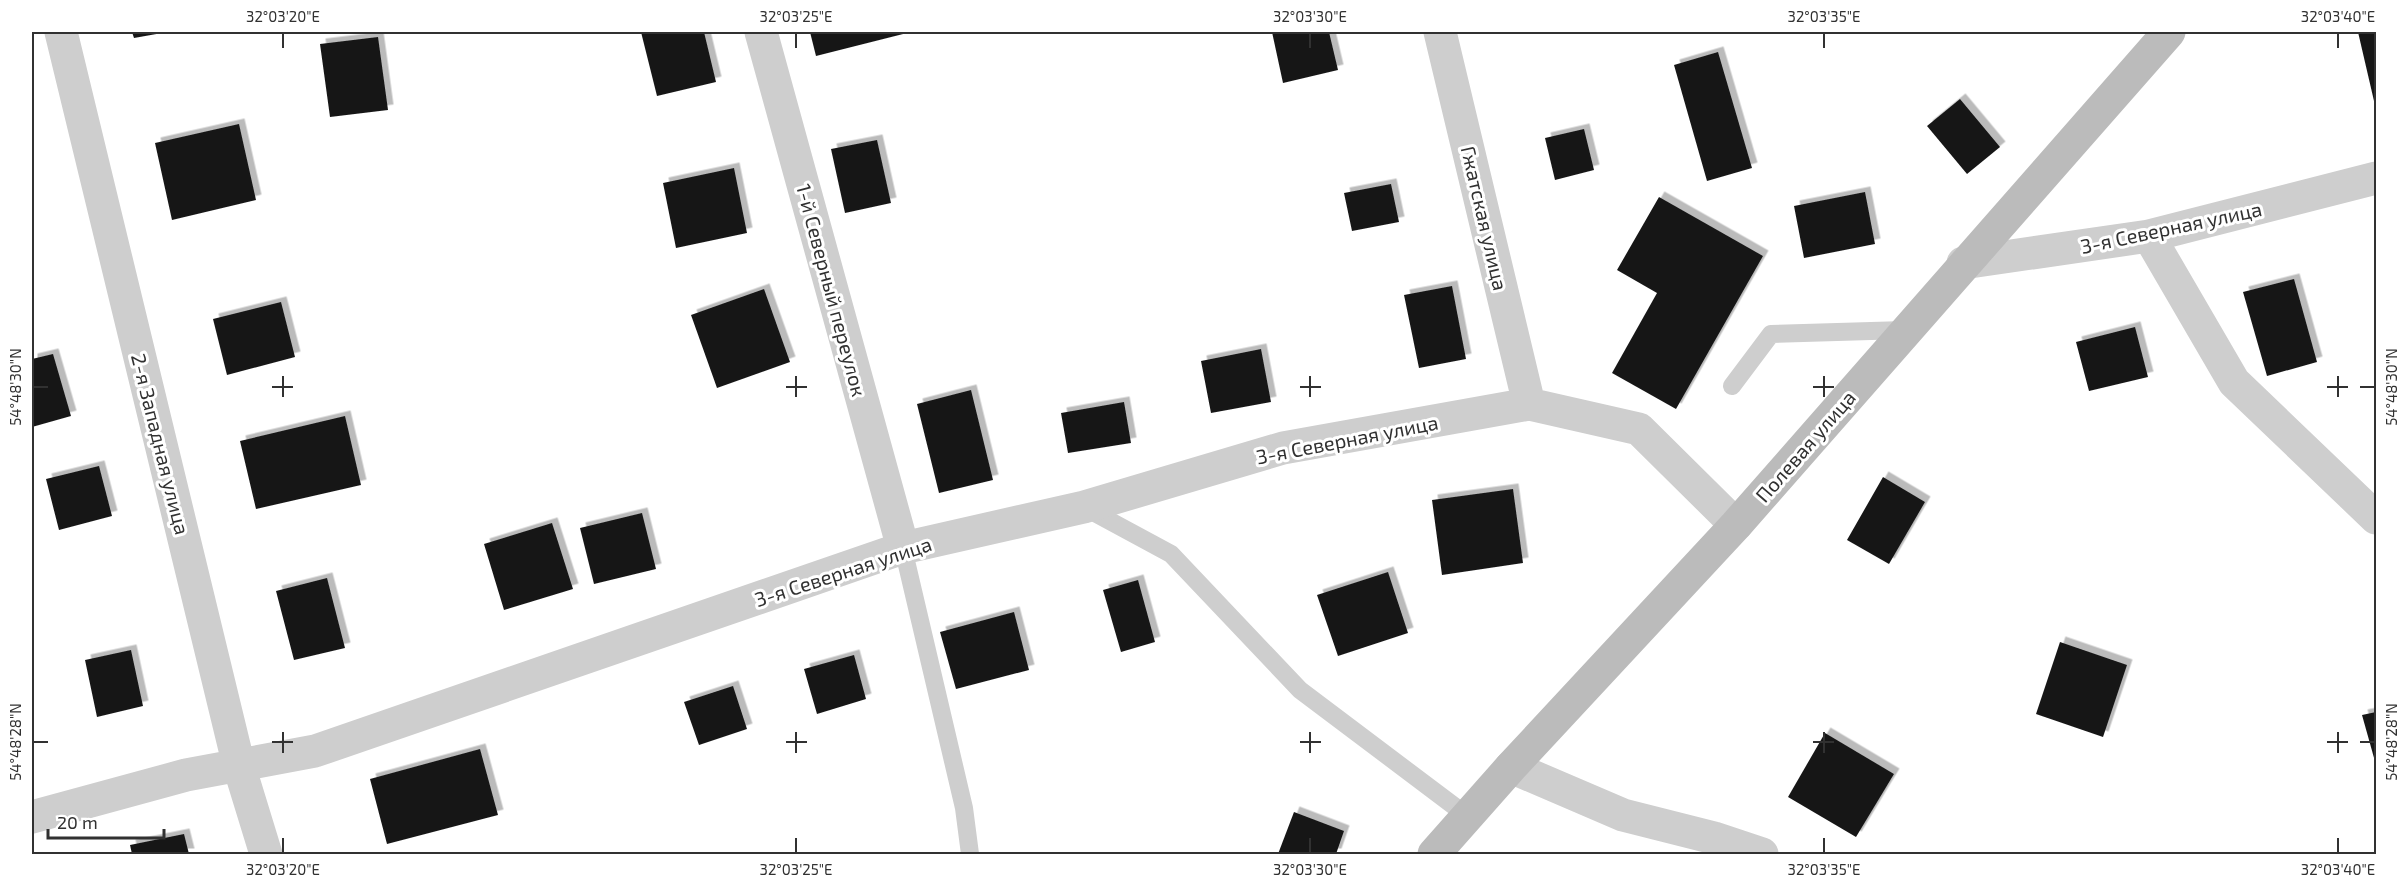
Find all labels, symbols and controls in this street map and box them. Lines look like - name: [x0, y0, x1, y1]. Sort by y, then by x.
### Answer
- text: 32°03'20"E: [246, 7, 320, 25]
- text: 32°03'25"E: [760, 7, 832, 25]
- text: 32°03'30"E: [1273, 7, 1347, 25]
- text: 32°03'35"E: [1788, 7, 1860, 25]
- text: 32°03'40"E: [2301, 7, 2375, 25]
- street label: Гжатская улица: [1456, 143, 1513, 293]
- street label: 1-й Северный переулок: [791, 181, 872, 399]
- street label: 3-я Северная улица: [2078, 196, 2264, 259]
- text: 54°48'30"N: [6, 348, 24, 426]
- text: 54°48'30"N: [2382, 348, 2400, 426]
- street label: 2-я Западная улица: [126, 351, 195, 537]
- street label: Полевая улица: [1750, 385, 1861, 507]
- street label: 3-я Северная улица: [1254, 410, 1440, 469]
- street label: 3-я Северная улица: [751, 531, 935, 612]
- text: 54°48'28"N: [6, 703, 24, 781]
- text: 54°48'28"N: [2382, 703, 2400, 781]
- scale bar: [48, 802, 164, 840]
- text: 20 m: [57, 811, 98, 833]
- text: 32°03'20"E: [246, 860, 320, 878]
- text: 32°03'25"E: [760, 860, 832, 878]
- text: 32°03'30"E: [1273, 860, 1347, 878]
- text: 32°03'35"E: [1788, 860, 1860, 878]
- text: 32°03'40"E: [2301, 860, 2375, 878]

